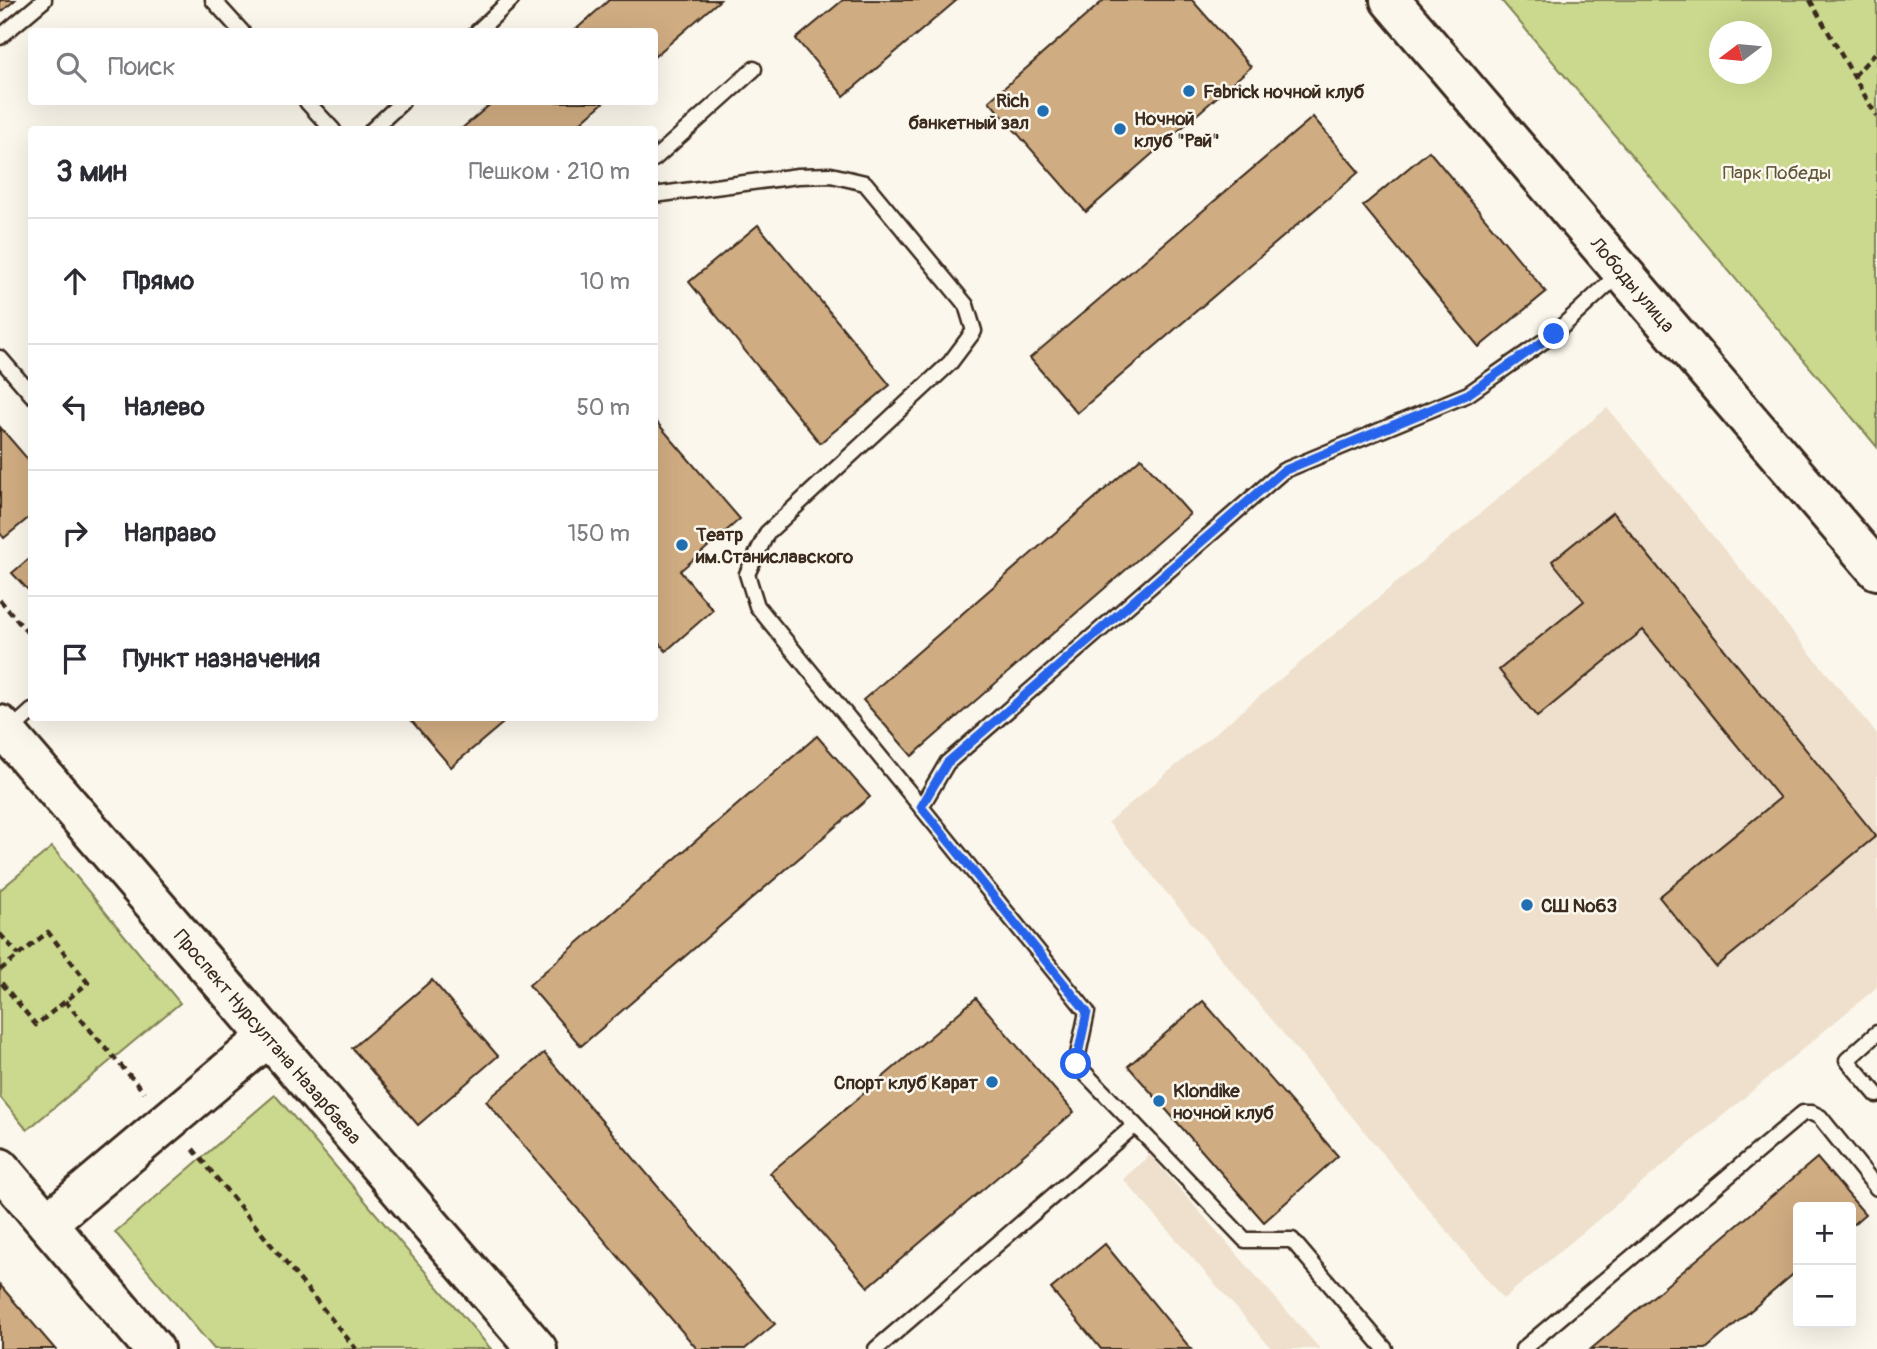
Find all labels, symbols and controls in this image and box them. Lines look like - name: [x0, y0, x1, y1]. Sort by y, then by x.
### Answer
- north arrow: [1709, 21, 1772, 84]
- search box: [28, 28, 658, 105]
- icon: search: [52, 48, 90, 86]
- text: Поиск: [108, 51, 176, 83]
- place label: Fabrick ночной клуб: [1203, 80, 1364, 104]
- marker: Fabrick ночной клуб: [1181, 83, 1197, 99]
- place label: Rich банкетный зал: [908, 89, 1029, 135]
- marker: Rich банкетный зал: [1035, 103, 1051, 119]
- place label: Ночной клуб "Рай": [1134, 107, 1220, 153]
- marker: Ночной клуб "Рай": [1112, 121, 1128, 137]
- text: 3 мин: [56, 153, 127, 190]
- text: Пешком · 210 m: [469, 157, 630, 186]
- park label: Парк Победы: [1723, 161, 1831, 185]
- street label: Лободы улица: [1584, 232, 1680, 338]
- icon: ahead: [56, 262, 94, 300]
- text: Прямо: [123, 265, 194, 297]
- text: 10 m: [580, 267, 630, 296]
- route end: [1538, 318, 1569, 349]
- icon: left: [56, 388, 94, 426]
- text: Налево: [123, 391, 205, 423]
- text: 50 m: [576, 393, 630, 422]
- icon: right: [56, 514, 94, 552]
- text: Направо: [123, 517, 216, 549]
- text: 150 m: [567, 519, 630, 548]
- place label: Театр им.Станиславского: [695, 523, 854, 569]
- marker: Театр им.Станиславского: [674, 537, 690, 553]
- icon: arrive: [56, 640, 94, 678]
- text: Пункт назначения: [123, 643, 320, 675]
- place label: СШ №63: [1541, 894, 1617, 918]
- marker: СШ №63: [1519, 897, 1535, 913]
- street label: Проспект Нурсултана Назарбаева: [168, 925, 366, 1150]
- route start: [1060, 1048, 1091, 1079]
- place label: Спорт клуб Карат: [834, 1071, 978, 1095]
- marker: Спорт клуб Карат: [984, 1074, 1000, 1090]
- place label: Klondike ночной клуб: [1173, 1079, 1274, 1125]
- marker: Klondike ночной клуб: [1151, 1093, 1167, 1109]
- map controls: [1793, 1202, 1856, 1328]
- button: +: [1793, 1202, 1856, 1265]
- button: −: [1793, 1265, 1856, 1328]

